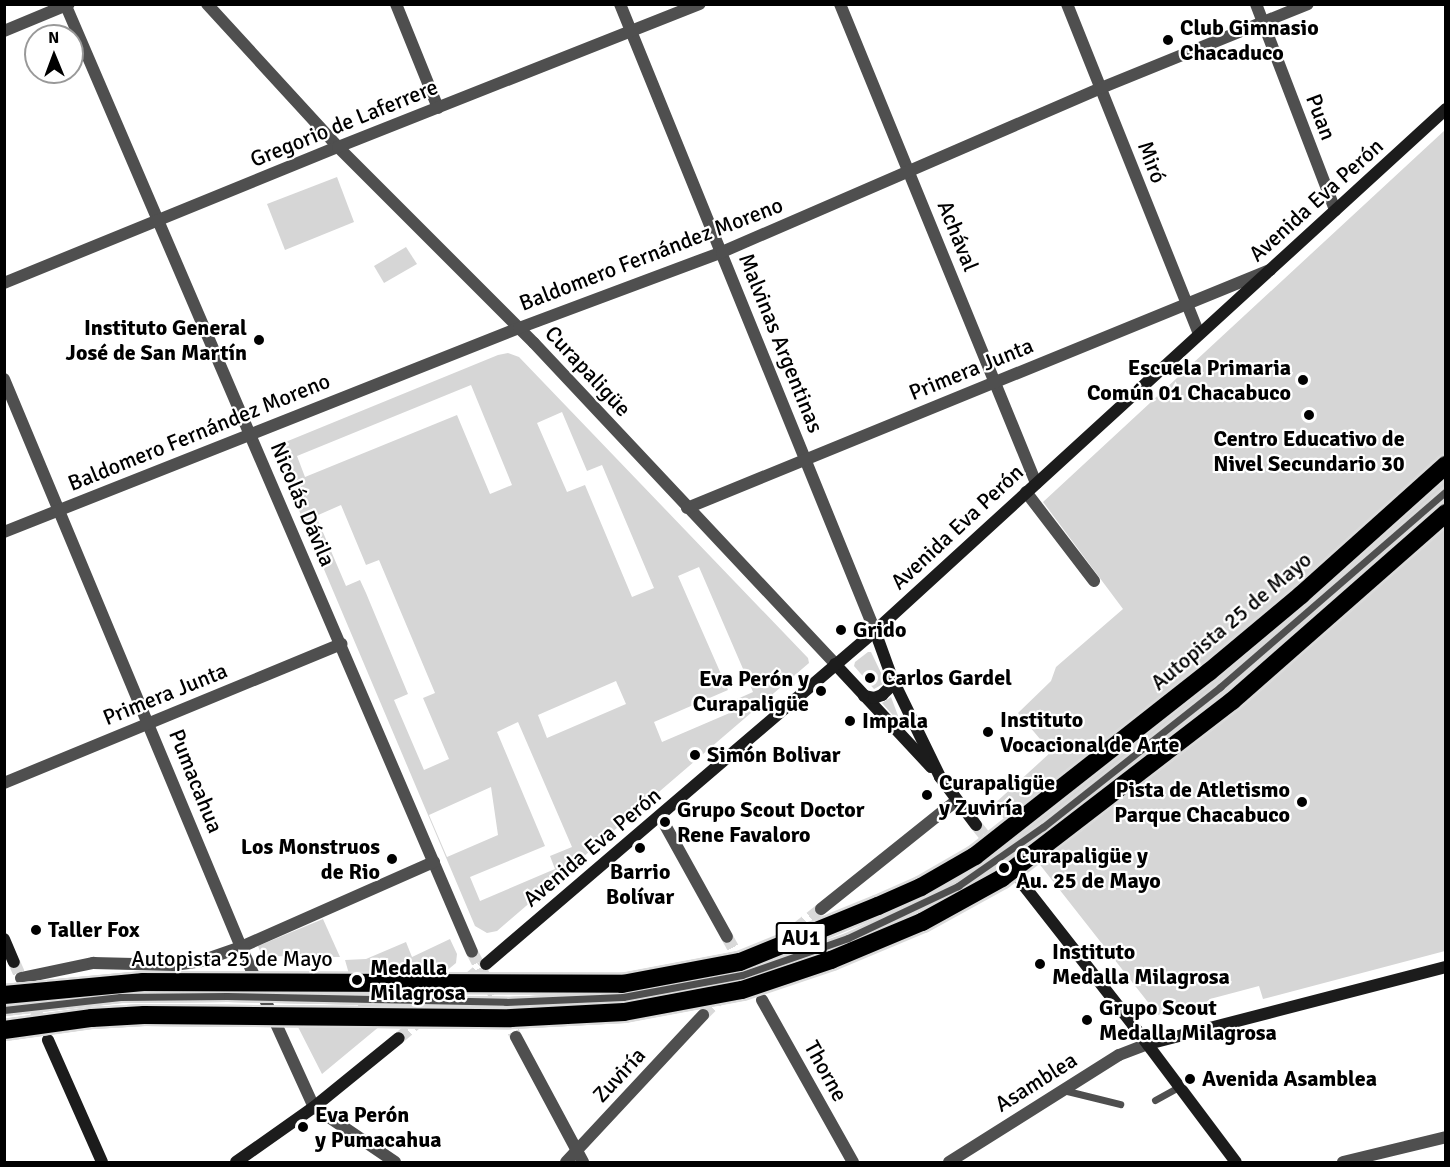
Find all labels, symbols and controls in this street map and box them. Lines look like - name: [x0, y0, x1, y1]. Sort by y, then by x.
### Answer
- place label: Club Gimnasio Chacaduco: [1180, 14, 1319, 66]
- north arrow: [24, 24, 84, 84]
- text: N: [48, 28, 59, 48]
- marker: Club Gimnasio Chacaduco: [1161, 33, 1175, 47]
- street label: Gregorio de Laferrere: [246, 73, 442, 173]
- street label: Puan: [1300, 90, 1342, 144]
- street label: Avenida Eva Perón: [1243, 133, 1389, 267]
- street label: Miró: [1132, 137, 1172, 187]
- street label: Baldomero Fernández Moreno: [515, 191, 787, 317]
- street label: Achával: [932, 197, 984, 275]
- street label: Malvinas Argentinas: [733, 249, 829, 437]
- place label: Instituto General José de San Martín: [66, 314, 247, 366]
- street label: Curapaligüe: [539, 320, 637, 422]
- street label: Primera Junta: [905, 332, 1037, 406]
- marker: Instituto General José de San Martín: [252, 333, 266, 347]
- place label: Escuela Primaria Común 01 Chacabuco: [1087, 354, 1291, 406]
- street label: Baldomero Fernández Moreno: [64, 367, 334, 497]
- marker: Escuela Primaria Común 01 Chacabuco: [1296, 373, 1310, 387]
- marker: Centro Educativo de Nivel Secundario 30: [1302, 408, 1316, 422]
- place label: Centro Educativo de Nivel Secundario 30: [1213, 425, 1405, 476]
- street label: Nicolás Dávila: [265, 438, 341, 570]
- street label: Avenida Eva Perón: [885, 459, 1029, 595]
- street label: Autopista 25 de Mayo: [1145, 546, 1317, 696]
- place label: Grido: [853, 617, 906, 643]
- marker: Grido: [834, 623, 848, 637]
- street label: Primera Junta: [99, 657, 231, 731]
- place label: Eva Perón y Curapaligüe: [693, 665, 809, 716]
- place label: Carlos Gardel: [882, 665, 1012, 691]
- marker: Carlos Gardel: [863, 671, 877, 685]
- marker: Eva Perón y Curapaligüe: [814, 684, 828, 698]
- place label: Instituto Vocacional de Arte: [1000, 706, 1179, 758]
- place label: Impala: [862, 708, 928, 734]
- marker: Impala: [843, 714, 857, 728]
- street label: Pumacahua: [163, 725, 229, 837]
- marker: Instituto Vocacional de Arte: [981, 725, 995, 739]
- place label: Simón Bolivar: [707, 742, 840, 768]
- marker: Simón Bolivar: [688, 748, 702, 762]
- place label: Curapaligüe y Zuviría: [939, 769, 1055, 820]
- place label: Pista de Atletismo Parque Chacabuco: [1114, 776, 1290, 828]
- street label: Avenida Eva Perón: [518, 782, 666, 912]
- marker: Curapaligüe y Zuviría: [920, 788, 934, 802]
- marker: Pista de Atletismo Parque Chacabuco: [1295, 795, 1309, 809]
- place label: Grupo Scout Doctor Rene Favaloro: [677, 796, 864, 848]
- marker: Grupo Scout Doctor Rene Favaloro: [658, 815, 672, 829]
- place label: Los Monstruos de Rio: [241, 833, 380, 884]
- marker: Barrio Bolívar: [633, 841, 647, 855]
- place label: Curapaligüe y Au. 25 de Mayo: [1016, 842, 1161, 894]
- marker: Los Monstruos de Rio: [385, 852, 399, 866]
- place label: Barrio Bolívar: [606, 858, 674, 909]
- marker: Curapaligüe y Au. 25 de Mayo: [997, 861, 1011, 875]
- place label: Taller Fox: [48, 917, 140, 943]
- road number: AU1: [776, 920, 826, 956]
- marker: Taller Fox: [29, 923, 43, 937]
- place label: Instituto Medalla Milagrosa: [1052, 938, 1230, 990]
- street label: Autopista 25 de Mayo: [131, 946, 333, 972]
- place label: Medalla Milagrosa: [370, 954, 466, 1005]
- marker: Instituto Medalla Milagrosa: [1033, 957, 1047, 971]
- marker: Medalla Milagrosa: [348, 971, 366, 989]
- place label: Grupo Scout Medalla Milagrosa: [1099, 994, 1277, 1046]
- marker: Grupo Scout Medalla Milagrosa: [1080, 1013, 1094, 1027]
- street label: Thorne: [799, 1036, 853, 1106]
- street label: Zuviría: [587, 1042, 651, 1108]
- street label: Asamblea: [990, 1046, 1082, 1118]
- place label: Avenida Asamblea: [1202, 1066, 1377, 1092]
- marker: Avenida Asamblea: [1183, 1072, 1197, 1086]
- place label: Eva Perón y Pumacahua: [315, 1101, 442, 1152]
- marker: Eva Perón y Pumacahua: [296, 1120, 310, 1134]

